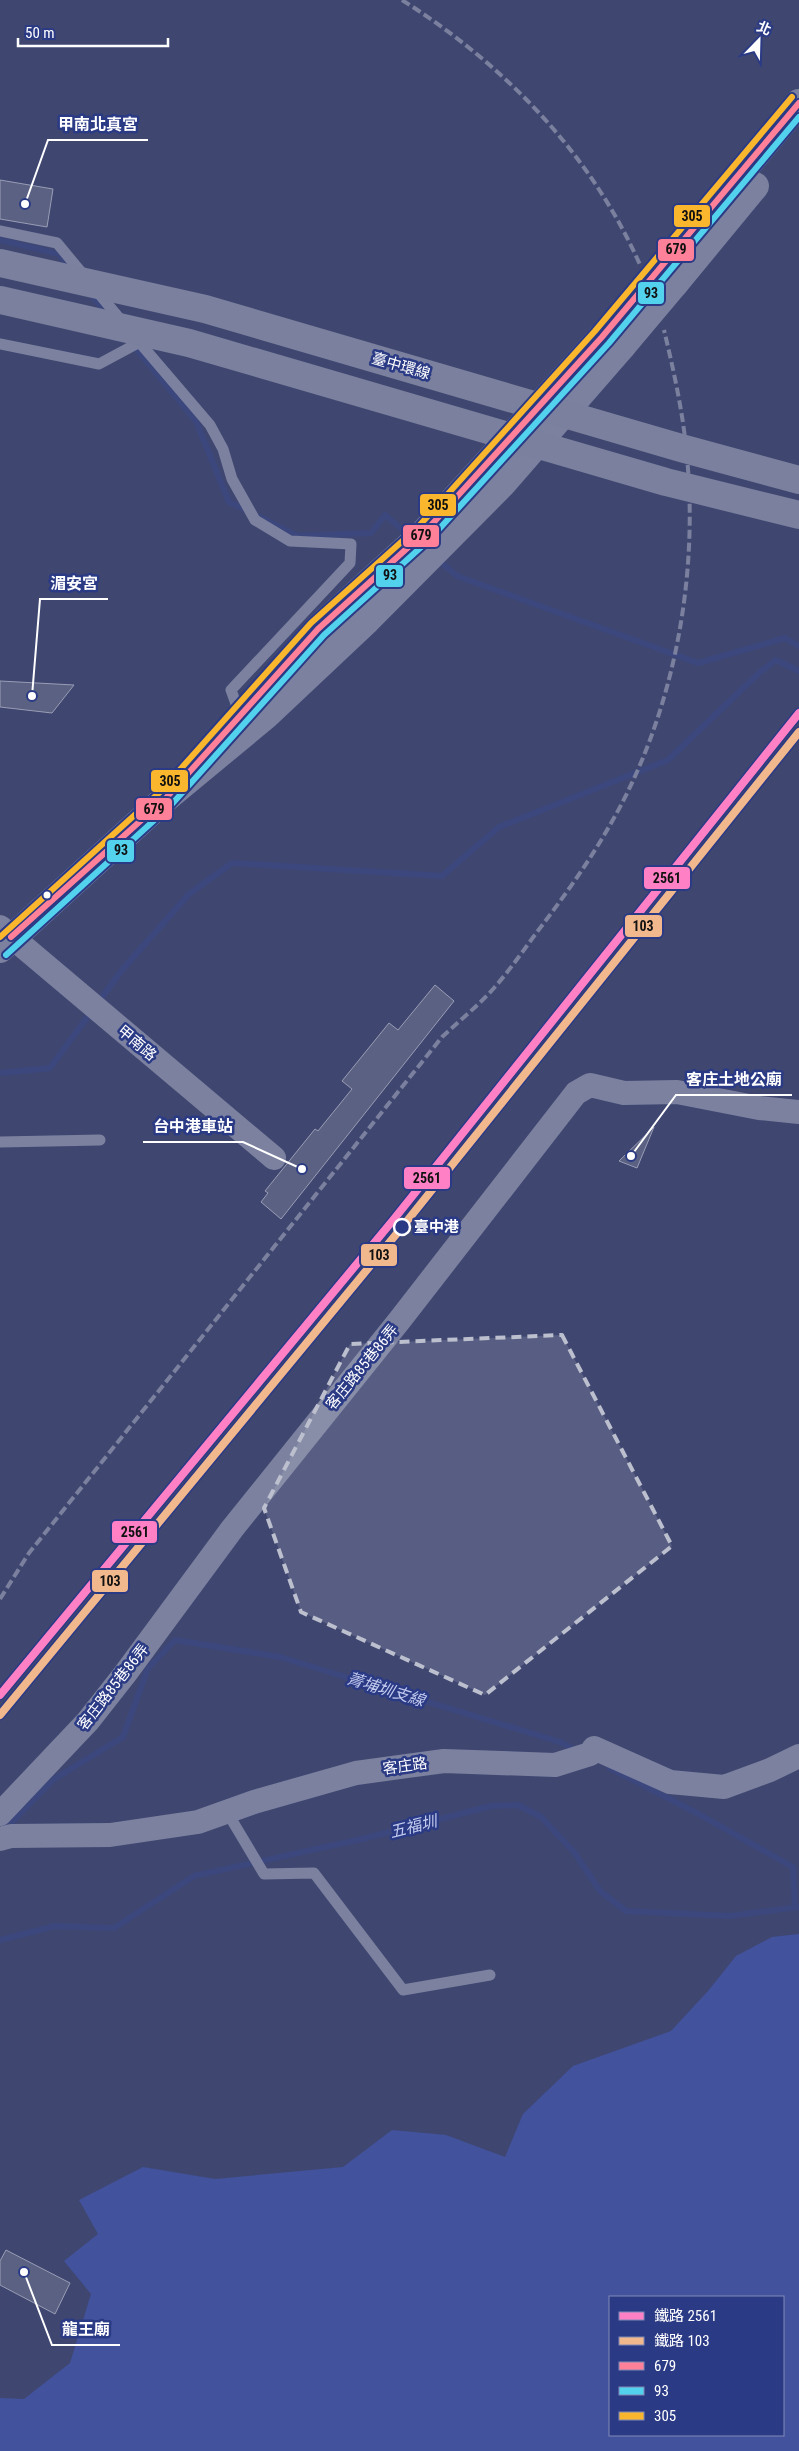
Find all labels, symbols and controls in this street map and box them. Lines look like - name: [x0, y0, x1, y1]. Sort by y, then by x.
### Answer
- scale bar: [18, 15, 168, 47]
- north arrow: [734, 15, 784, 65]
- text: 北: [755, 18, 774, 38]
- text: 50 m: [25, 24, 55, 42]
- callout: 甲南北真宮: [48, 109, 148, 140]
- text: 甲南北真宮: [58, 115, 138, 134]
- line badge: 305: [673, 204, 711, 228]
- text: 305: [681, 208, 703, 224]
- line badge: 679: [657, 238, 695, 262]
- text: 679: [665, 241, 687, 257]
- line badge: 93: [637, 281, 665, 305]
- text: 93: [644, 285, 658, 301]
- street label: 臺中環線: [370, 349, 432, 383]
- line badge: 305: [419, 493, 457, 517]
- text: 305: [427, 497, 449, 513]
- line badge: 679: [402, 524, 440, 548]
- text: 679: [410, 527, 432, 543]
- line badge: 93: [375, 564, 404, 588]
- text: 93: [383, 567, 397, 583]
- callout: 湄安宮: [40, 568, 108, 599]
- text: 湄安宮: [50, 574, 98, 593]
- line badge: 305: [150, 769, 189, 793]
- text: 305: [159, 773, 181, 789]
- line badge: 679: [135, 797, 173, 821]
- text: 679: [143, 801, 165, 817]
- line badge: 93: [106, 839, 135, 863]
- text: 93: [114, 842, 128, 858]
- line badge: 2561: [643, 866, 691, 890]
- text: 2561: [653, 870, 681, 886]
- unlabelled marker: [42, 890, 52, 900]
- line badge: 103: [624, 914, 663, 938]
- text: 103: [632, 918, 654, 934]
- street label: 甲南路: [114, 1022, 160, 1064]
- callout: 客庄土地公廟: [676, 1064, 792, 1095]
- text: 客庄土地公廟: [686, 1070, 782, 1089]
- callout: 台中港車站: [143, 1111, 243, 1142]
- text: 台中港車站: [153, 1117, 233, 1136]
- line badge: 2561: [403, 1166, 451, 1190]
- text: 2561: [413, 1170, 441, 1186]
- marker: 臺中港: [393, 1218, 411, 1236]
- place label: 臺中港: [414, 1218, 459, 1236]
- line badge: 103: [360, 1243, 398, 1267]
- text: 103: [368, 1247, 390, 1263]
- street label: 客庄路85巷86弄: [322, 1321, 402, 1413]
- line badge: 2561: [111, 1520, 158, 1544]
- text: 2561: [121, 1524, 149, 1540]
- line badge: 103: [91, 1569, 129, 1593]
- text: 103: [99, 1573, 121, 1589]
- street label: 客庄路85巷86弄: [74, 1640, 152, 1734]
- water label: 菁埔圳支線: [345, 1669, 429, 1711]
- street label: 客庄路: [381, 1754, 429, 1778]
- water label: 五福圳: [388, 1811, 441, 1842]
- legend: [609, 2296, 784, 2436]
- text: 鐵路 2561: [654, 2307, 717, 2325]
- callout: 龍王廟: [52, 2314, 120, 2345]
- text: 龍王廟: [62, 2320, 110, 2339]
- text: 鐵路 103: [654, 2332, 710, 2350]
- text: 679: [654, 2357, 676, 2375]
- text: 93: [654, 2382, 669, 2400]
- text: 305: [654, 2407, 676, 2425]

